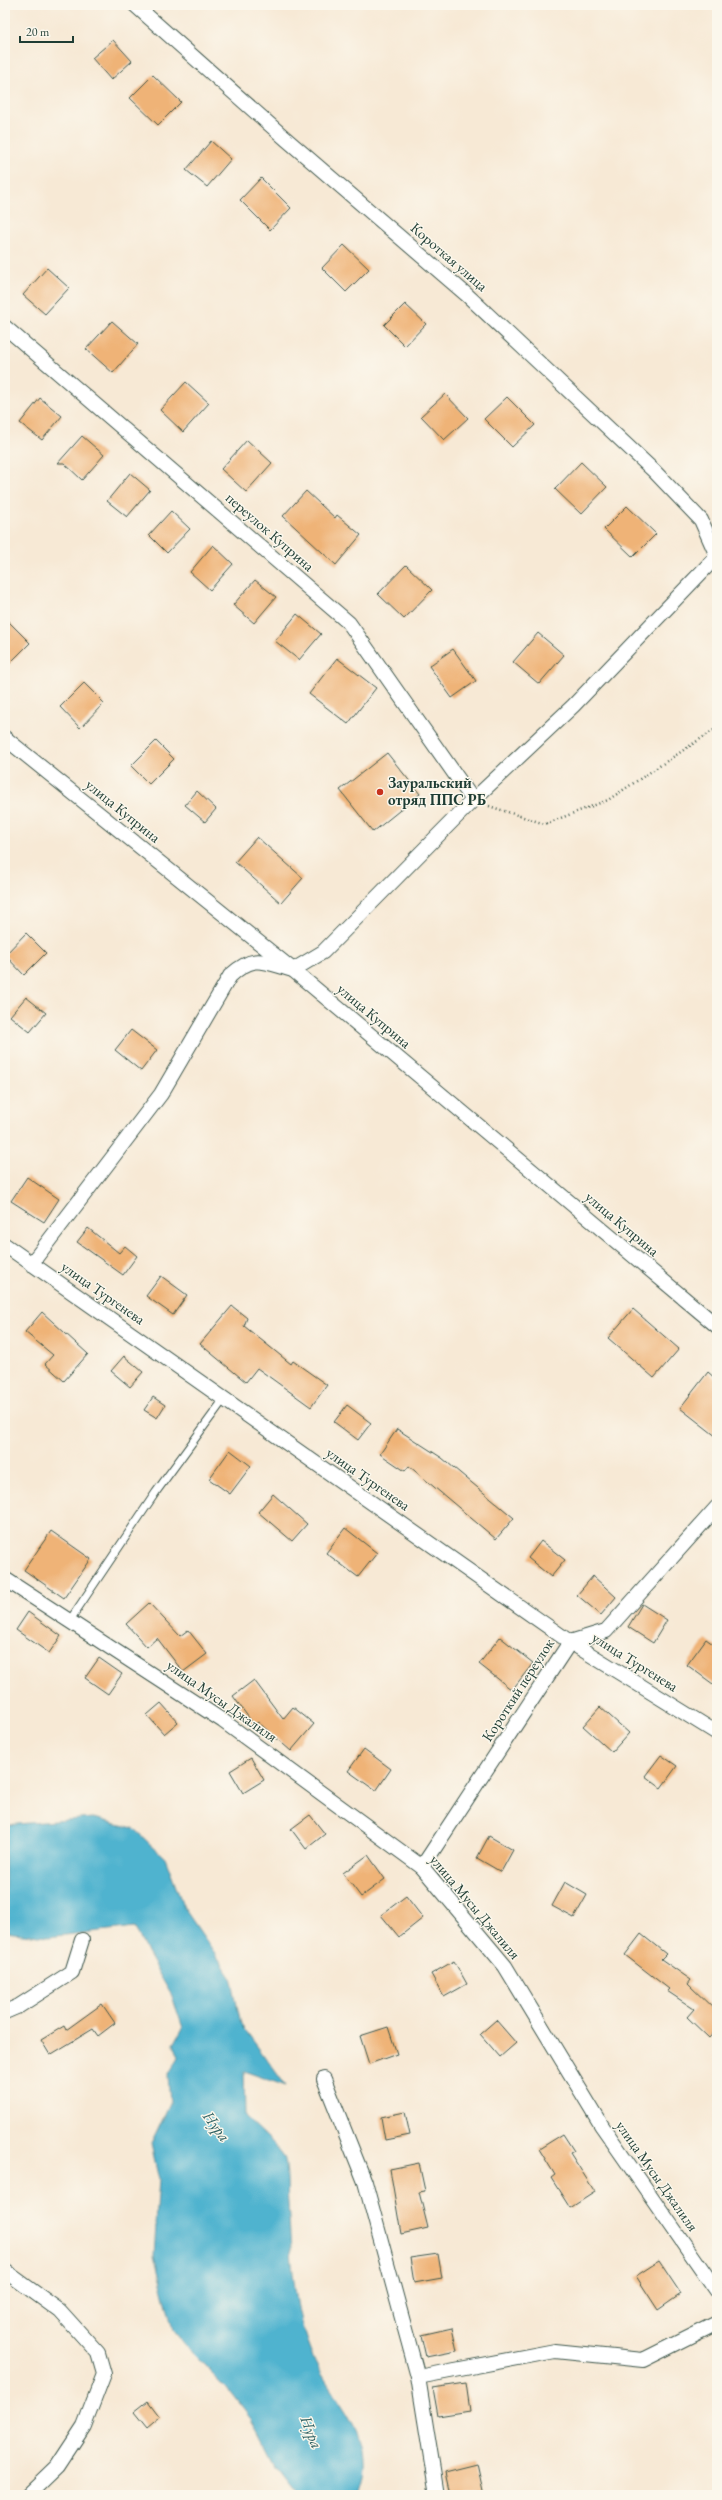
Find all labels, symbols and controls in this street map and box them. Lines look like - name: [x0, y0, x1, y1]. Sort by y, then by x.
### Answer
- scale bar: [20, 18, 73, 44]
- text: 20 m: [26, 24, 50, 40]
- street label: Короткая улица: [407, 218, 492, 295]
- street label: переулок Куприна: [222, 488, 318, 575]
- place label: Зауральский отряд ППС РБ: [388, 773, 486, 809]
- street label: улица Куприна: [82, 775, 165, 847]
- marker: Зауральский отряд ППС РБ: [375, 787, 385, 797]
- street label: улица Куприна: [333, 979, 415, 1052]
- street label: улица Куприна: [581, 1187, 663, 1260]
- street label: улица Тургенева: [58, 1257, 149, 1329]
- street label: улица Тургенева: [323, 1443, 414, 1515]
- street label: улица Тургенева: [589, 1628, 682, 1696]
- street label: Короткий переулок: [477, 1634, 558, 1745]
- street label: улица Мусы Джалиля: [163, 1655, 282, 1746]
- street label: улица Мусы Джалиля: [426, 1850, 525, 1963]
- water label: Нура: [198, 2106, 235, 2146]
- street label: улица Мусы Джалиля: [612, 2117, 703, 2235]
- water label: Нура: [295, 2412, 328, 2452]

